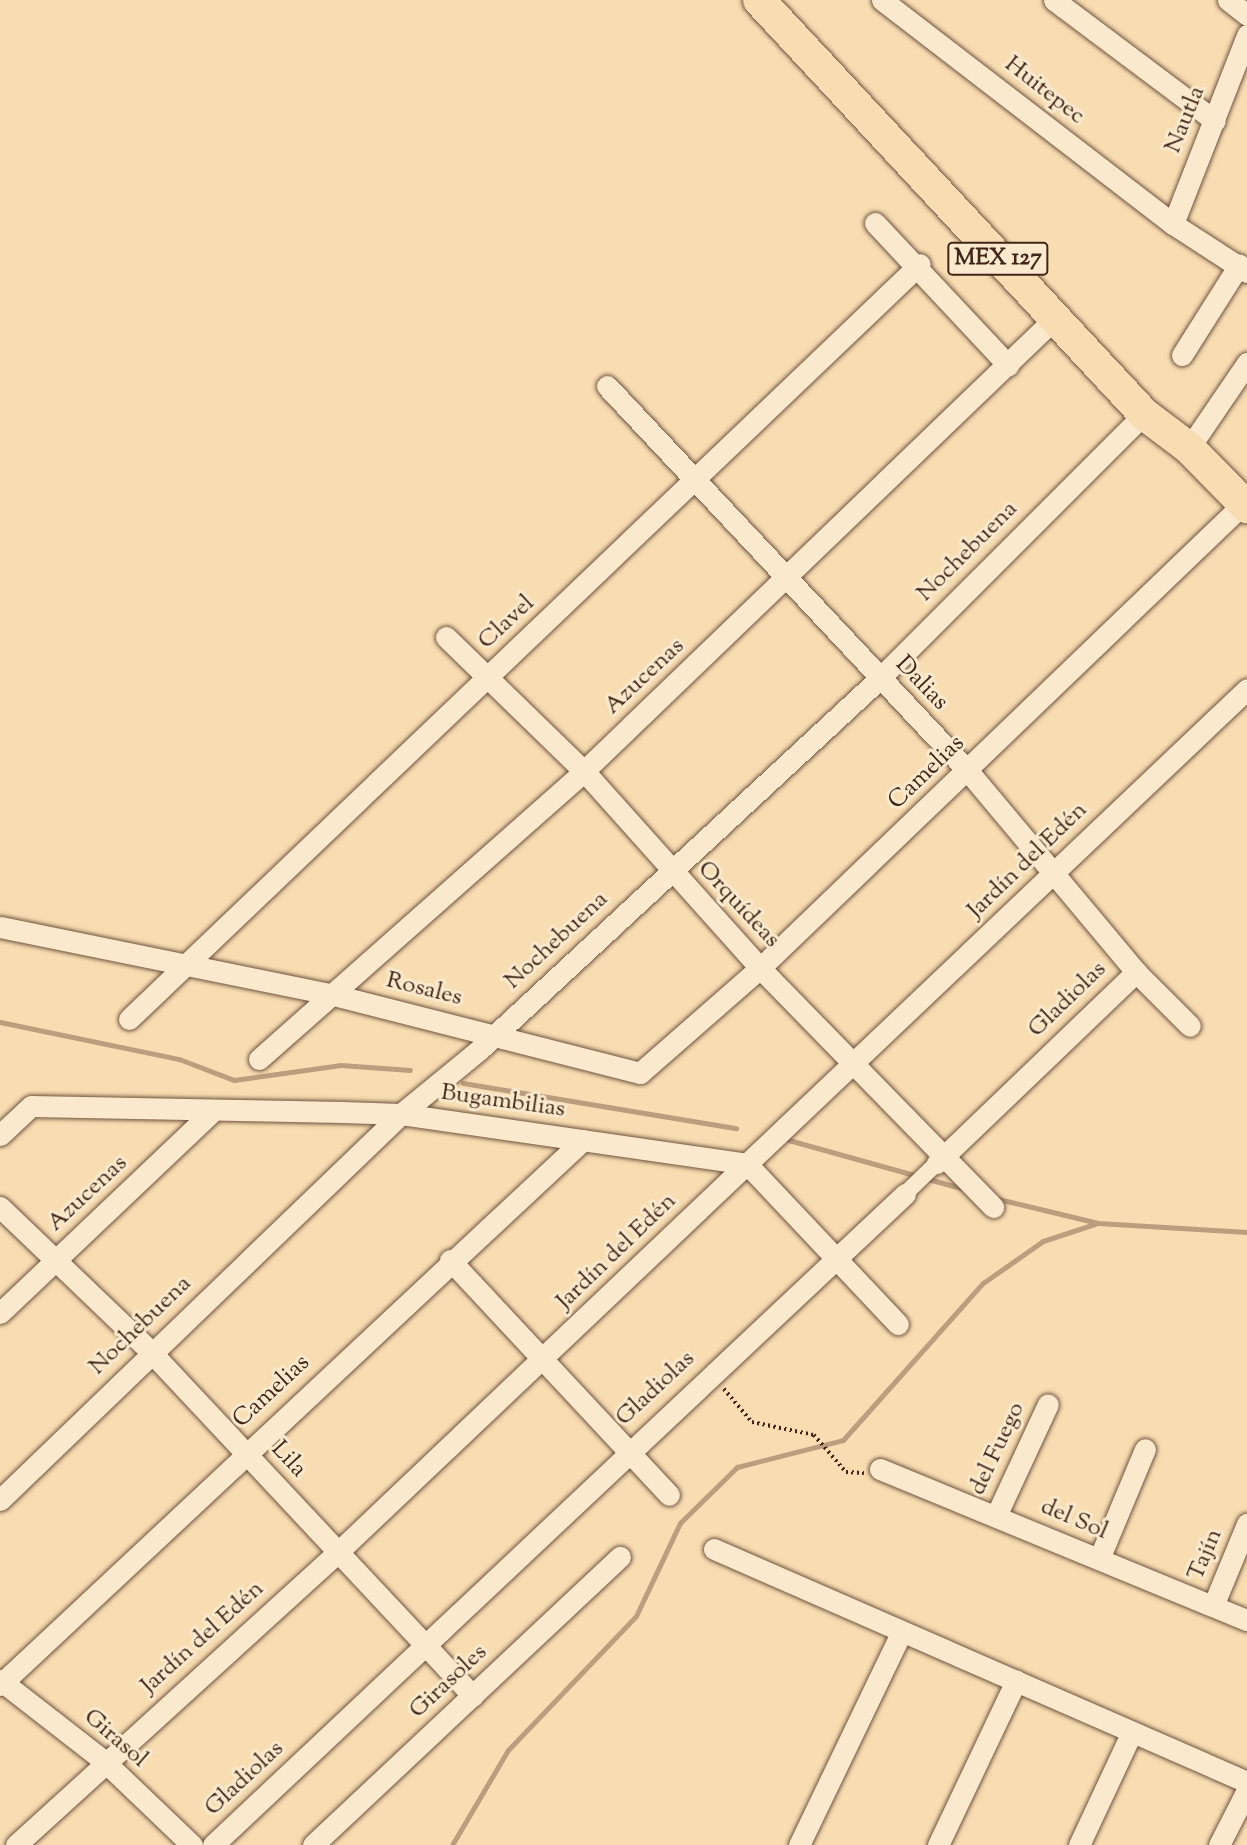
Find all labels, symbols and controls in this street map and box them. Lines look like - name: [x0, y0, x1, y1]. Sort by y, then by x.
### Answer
- street label: Huitepec: [998, 51, 1090, 131]
- street label: Nautla: [1160, 82, 1212, 158]
- road number: MEX 127: [947, 240, 1049, 278]
- street label: Nochebuena: [912, 496, 1024, 608]
- street label: Clavel: [473, 590, 541, 656]
- street label: Azucenas: [599, 633, 691, 721]
- street label: Dalias: [888, 651, 954, 717]
- street label: Camelias: [883, 730, 971, 816]
- street label: Jardín del Edén: [962, 797, 1094, 925]
- street label: Orquídeas: [691, 856, 785, 954]
- street label: Nochebuena: [499, 886, 615, 996]
- street label: Gladiolas: [1023, 956, 1113, 1044]
- street label: Rosales: [383, 967, 465, 1013]
- street label: Bugambilias: [439, 1079, 567, 1125]
- street label: Azucenas: [42, 1150, 134, 1238]
- street label: Jardín del Edén: [551, 1188, 683, 1316]
- street label: Nochebuena: [84, 1270, 198, 1382]
- street label: Gladiolas: [611, 1345, 701, 1433]
- street label: Camelias: [228, 1349, 316, 1435]
- street label: del Fuego: [964, 1398, 1032, 1500]
- street label: Lila: [264, 1436, 312, 1484]
- street label: del Sol: [1036, 1493, 1112, 1547]
- street label: Tajín: [1182, 1525, 1230, 1585]
- street label: Jardín del Edén: [135, 1575, 271, 1701]
- street label: Girasoles: [404, 1639, 494, 1725]
- street label: Girasol: [77, 1703, 153, 1775]
- street label: Gladiolas: [200, 1735, 290, 1823]

